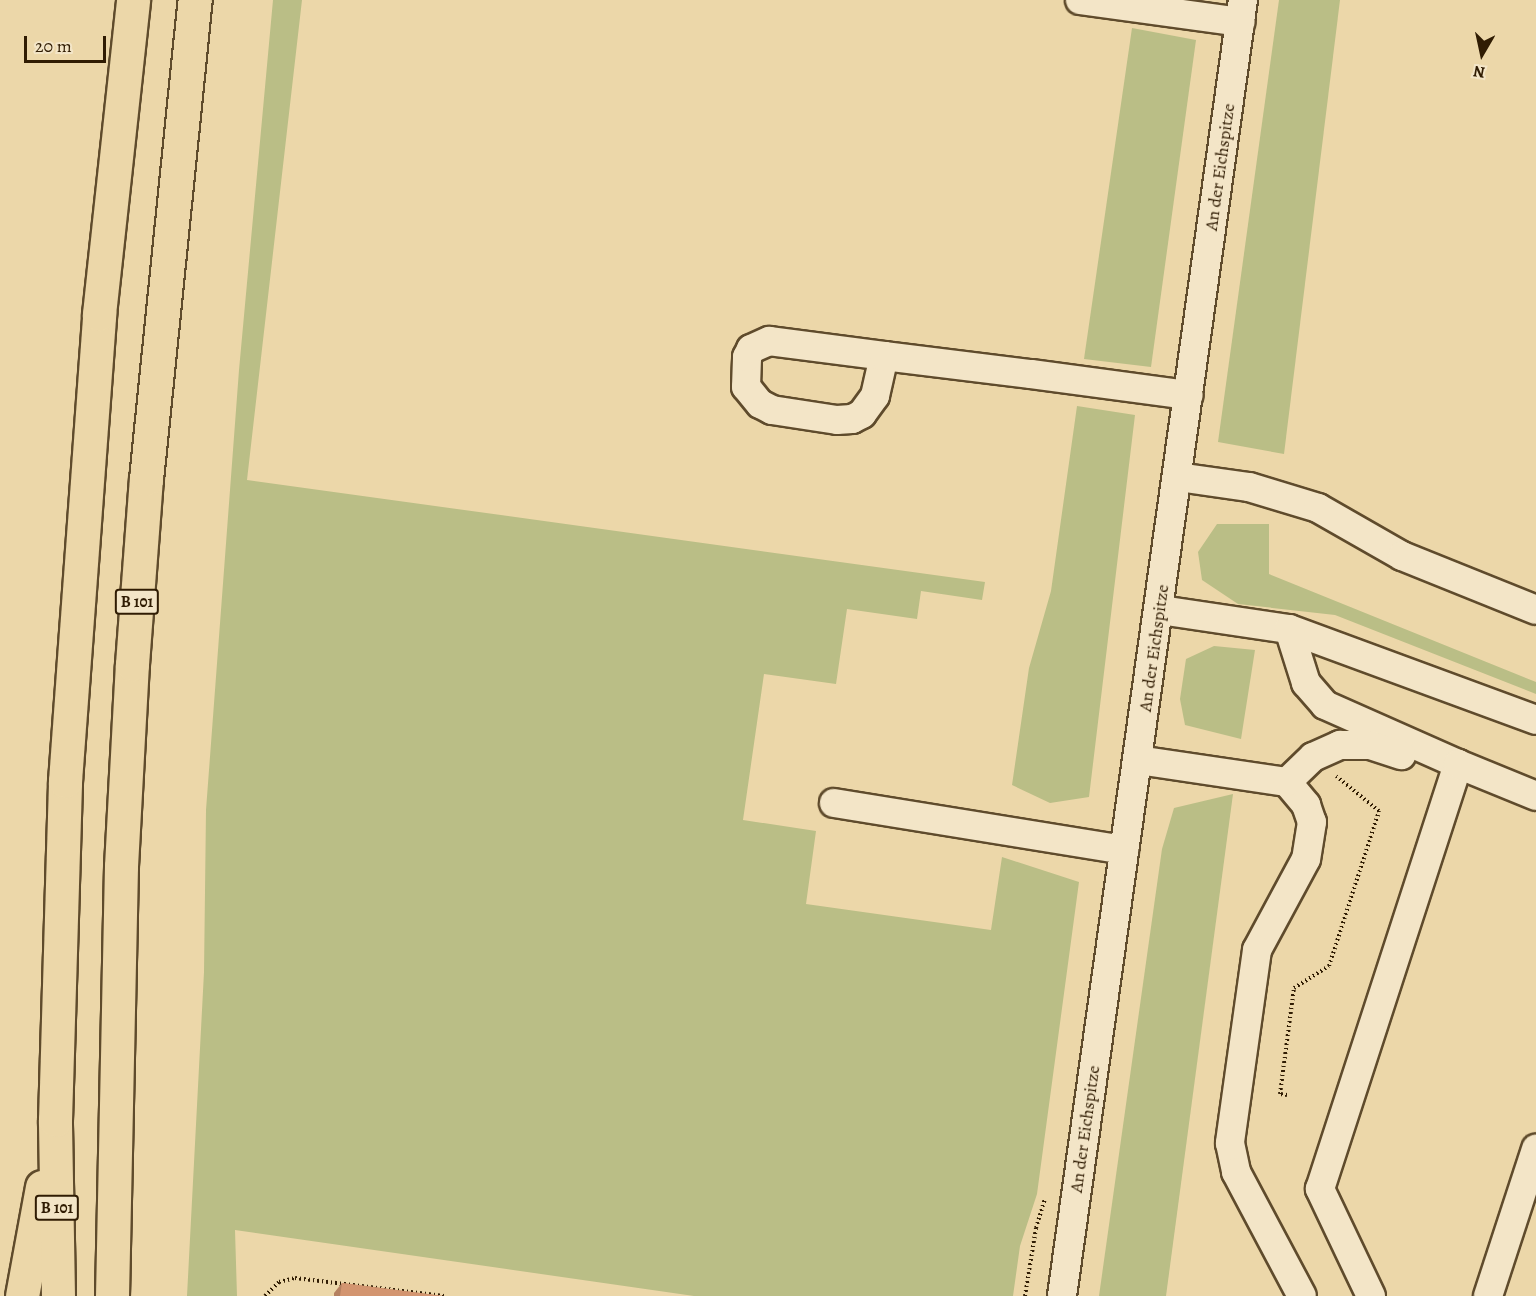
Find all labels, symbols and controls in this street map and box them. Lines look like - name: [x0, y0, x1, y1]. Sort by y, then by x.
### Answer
- scale bar: [27, 24, 110, 62]
- north arrow: [1452, 24, 1512, 84]
- text: 20 m: [35, 34, 72, 58]
- text: N: [1472, 60, 1487, 84]
- street label: An der Eichspitze: [1200, 102, 1240, 232]
- street label: An der Eichspitze: [1134, 583, 1174, 713]
- road number: B 101: [114, 589, 160, 615]
- street label: An der Eichspitze: [1065, 1064, 1105, 1194]
- road number: B 101: [34, 1195, 80, 1221]

